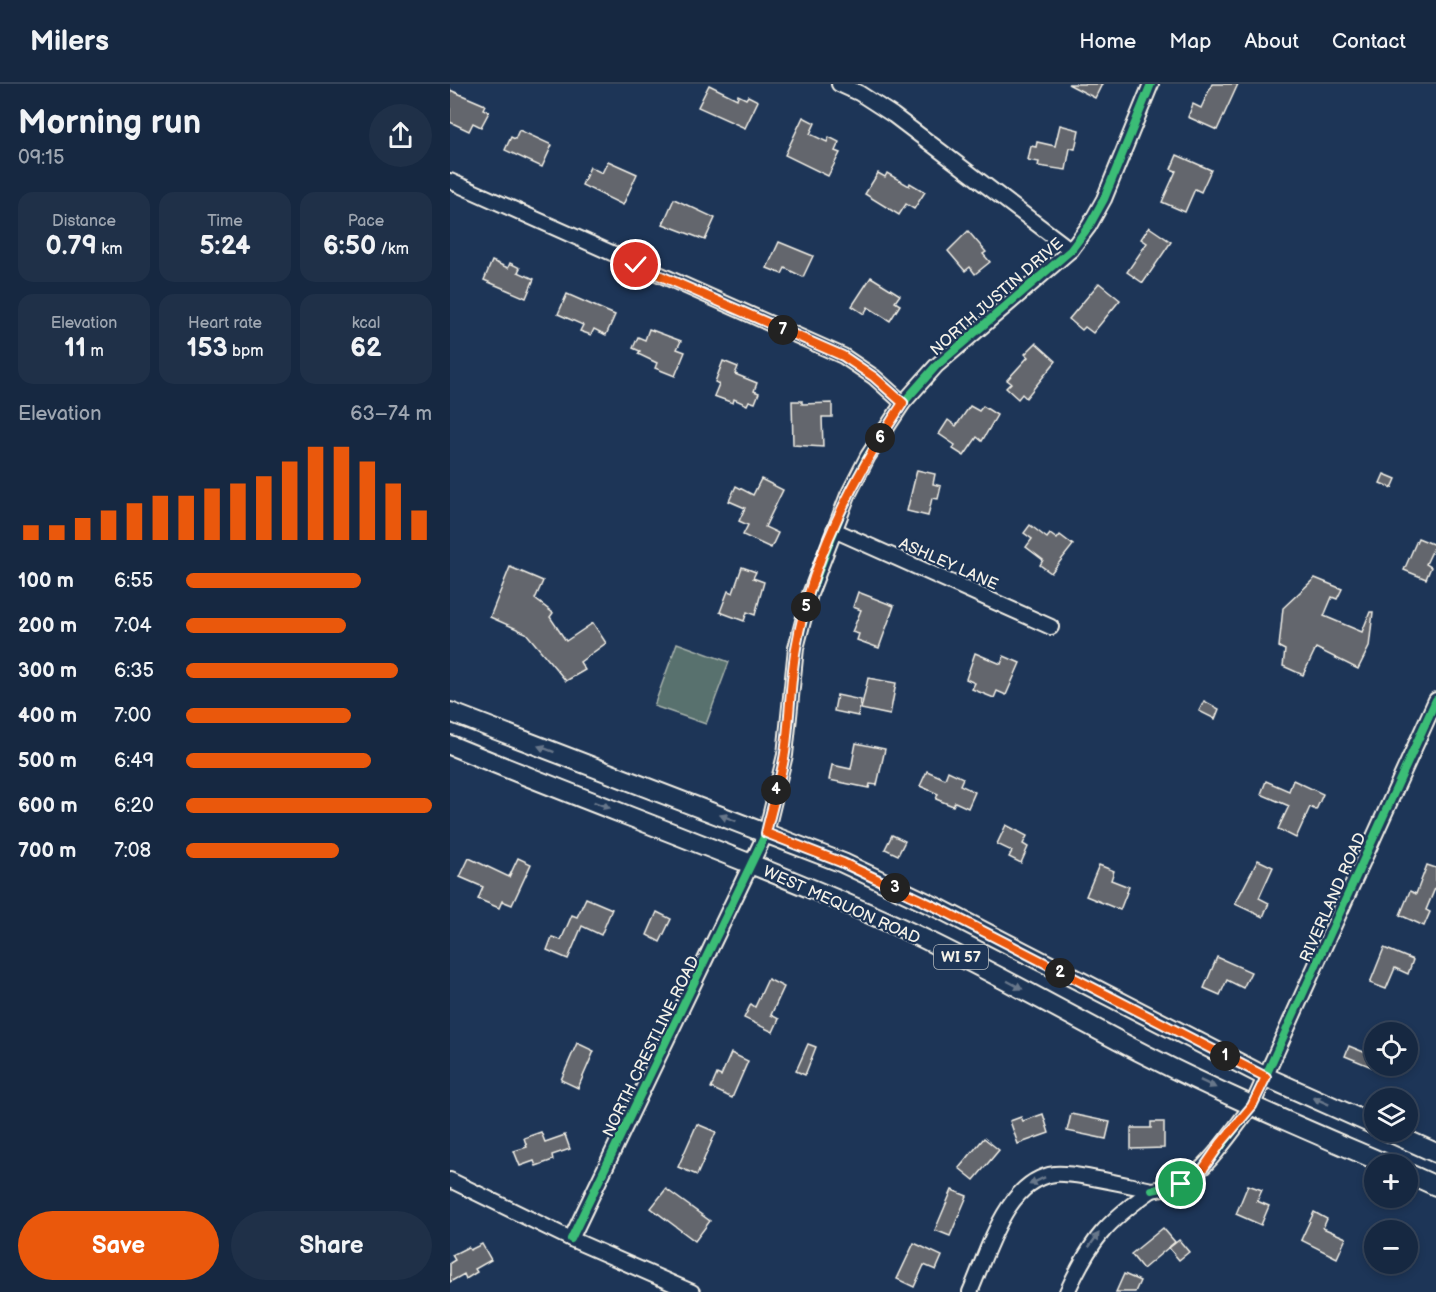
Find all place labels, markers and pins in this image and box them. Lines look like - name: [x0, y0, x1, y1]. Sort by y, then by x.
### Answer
- pin: [610, 239, 661, 290]
- pin: 7: [768, 315, 798, 345]
- pin: 6: [865, 423, 895, 453]
- pin: 5: [791, 592, 821, 622]
- pin: 4: [761, 775, 791, 805]
- pin: 3: [880, 873, 910, 903]
- pin: 2: [1045, 958, 1075, 988]
- pin: 1: [1210, 1041, 1240, 1071]
- pin: [1155, 1158, 1206, 1209]

